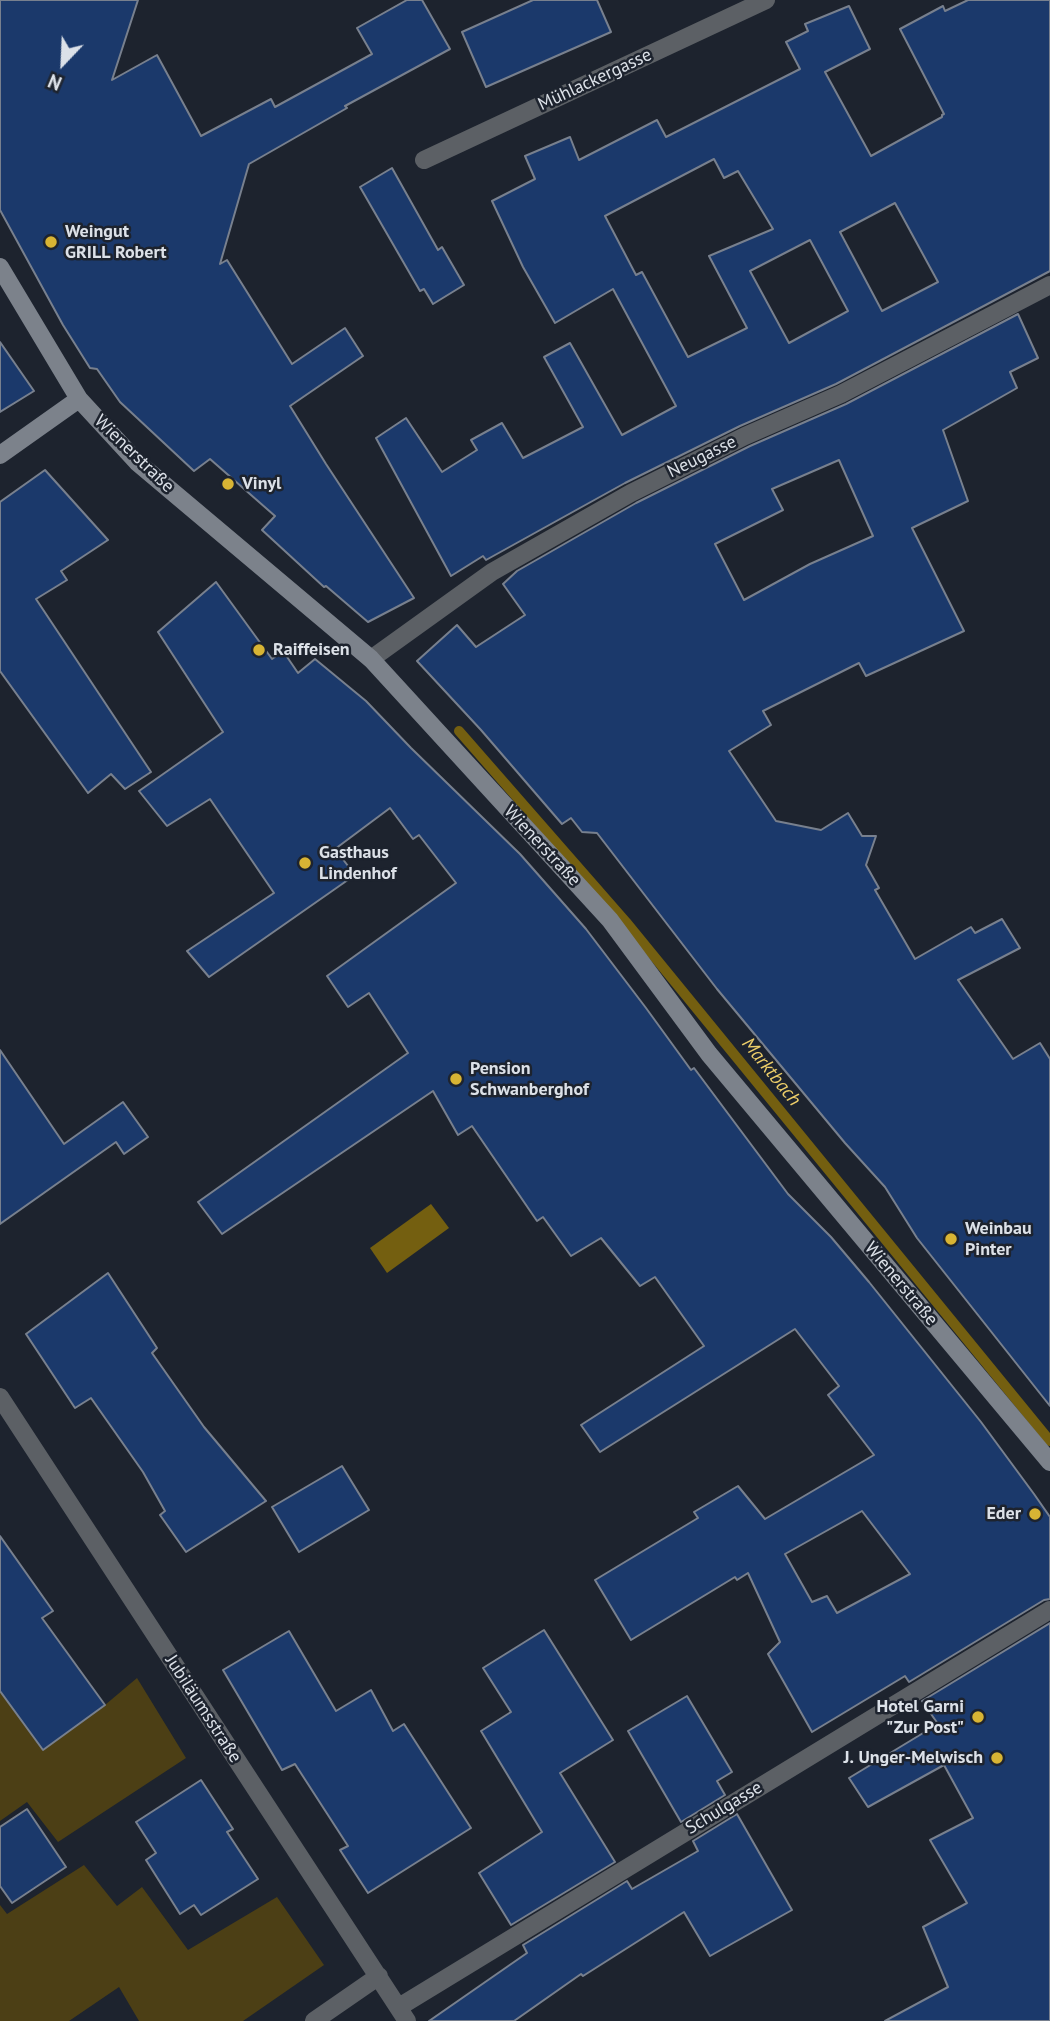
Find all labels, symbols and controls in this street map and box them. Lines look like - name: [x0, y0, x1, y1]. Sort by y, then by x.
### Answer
- north arrow: [28, 28, 98, 98]
- street label: Mühlackergasse: [535, 44, 655, 116]
- text: N: [44, 69, 65, 96]
- place label: Weingut GRILL Robert: [65, 221, 167, 264]
- marker: Weingut GRILL Robert: [43, 234, 59, 250]
- street label: Wienerstraße: [90, 411, 178, 497]
- street label: Neugasse: [664, 431, 740, 483]
- place label: Vinyl: [242, 473, 281, 495]
- marker: Vinyl: [220, 476, 236, 492]
- place label: Raiffeisen: [273, 639, 350, 661]
- marker: Raiffeisen: [251, 642, 267, 658]
- street label: Wienerstraße: [499, 801, 585, 891]
- place label: Gasthaus Lindenhof: [319, 842, 397, 884]
- marker: Gasthaus Lindenhof: [297, 855, 313, 871]
- water label: Marktbach: [737, 1033, 805, 1111]
- place label: Pension Schwanberghof: [470, 1058, 589, 1100]
- marker: Pension Schwanberghof: [448, 1071, 464, 1087]
- place label: Weinbau Pinter: [965, 1218, 1032, 1260]
- marker: Weinbau Pinter: [943, 1231, 959, 1247]
- street label: Wienerstraße: [860, 1238, 942, 1330]
- place label: Eder: [986, 1503, 1021, 1525]
- marker: Eder: [1027, 1506, 1043, 1522]
- street label: Jubiläumsstraße: [160, 1651, 246, 1767]
- place label: Hotel Garni "Zur Post": [877, 1696, 964, 1738]
- marker: Hotel Garni "Zur Post": [970, 1709, 986, 1725]
- place label: J. Unger-Melwisch: [843, 1747, 983, 1769]
- marker: J. Unger-Melwisch: [989, 1750, 1005, 1766]
- street label: Schulgasse: [682, 1777, 766, 1839]

